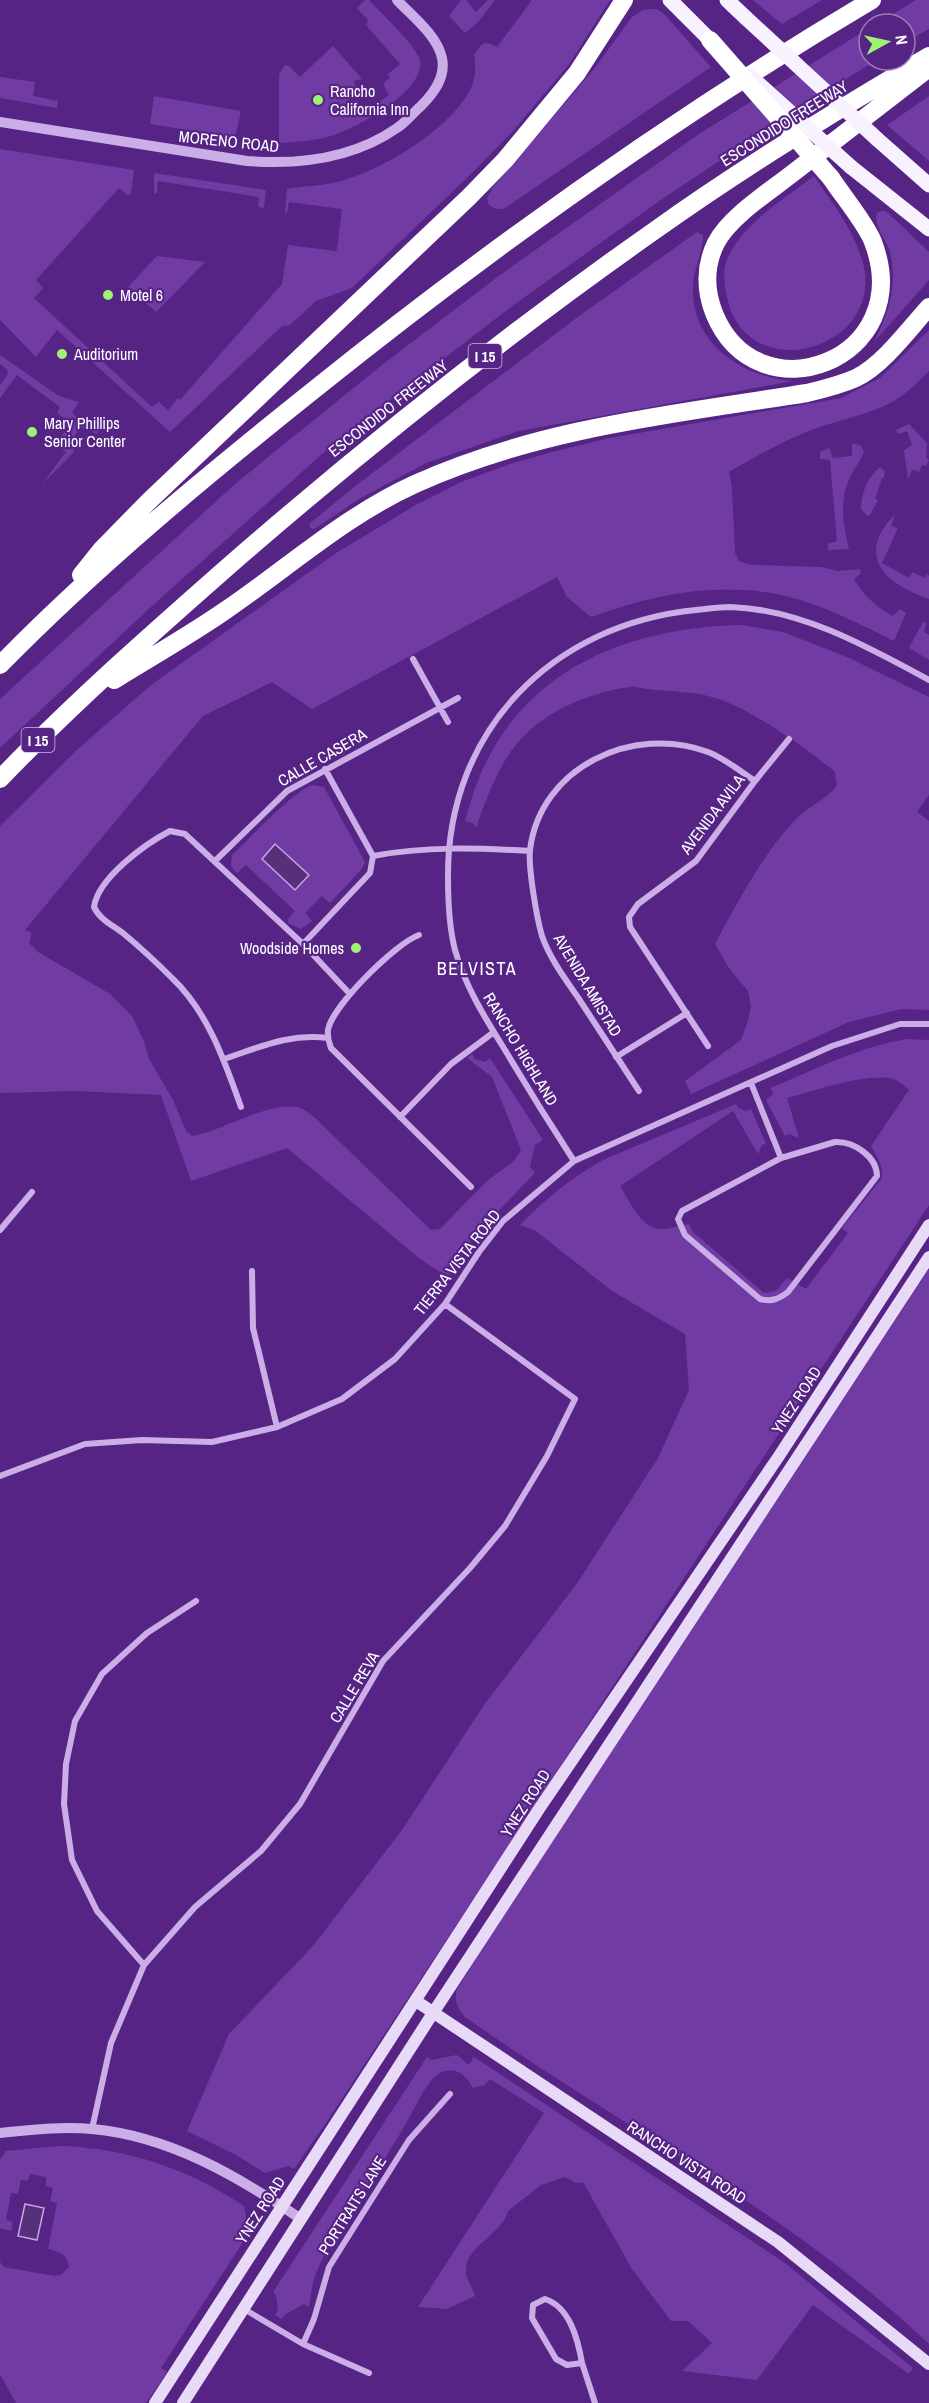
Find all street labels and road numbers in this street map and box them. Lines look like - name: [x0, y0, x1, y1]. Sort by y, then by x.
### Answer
- street label: ESCONDIDO FREEWAY: [716, 75, 852, 171]
- street label: MORENO ROAD: [178, 125, 280, 157]
- road number: I 15: [468, 344, 502, 368]
- street label: ESCONDIDO FREEWAY: [323, 354, 453, 462]
- street label: CALLE CASERA: [274, 723, 371, 791]
- road number: I 15: [22, 728, 54, 752]
- street label: AVENIDA AVILA: [674, 769, 750, 859]
- street label: AVENIDA AMISTAD: [548, 929, 627, 1040]
- street label: RANCHO HIGHLAND: [479, 988, 563, 1110]
- street label: TIERRA VISTA ROAD: [409, 1204, 505, 1320]
- street label: YNEZ ROAD: [766, 1362, 826, 1438]
- street label: CALLE REVA: [324, 1647, 384, 1727]
- street label: YNEZ ROAD: [495, 1765, 555, 1841]
- street label: RANCHO VISTA ROAD: [623, 2115, 751, 2209]
- street label: PORTRAITS LANE: [313, 2151, 391, 2259]
- street label: YNEZ ROAD: [230, 2172, 290, 2248]

